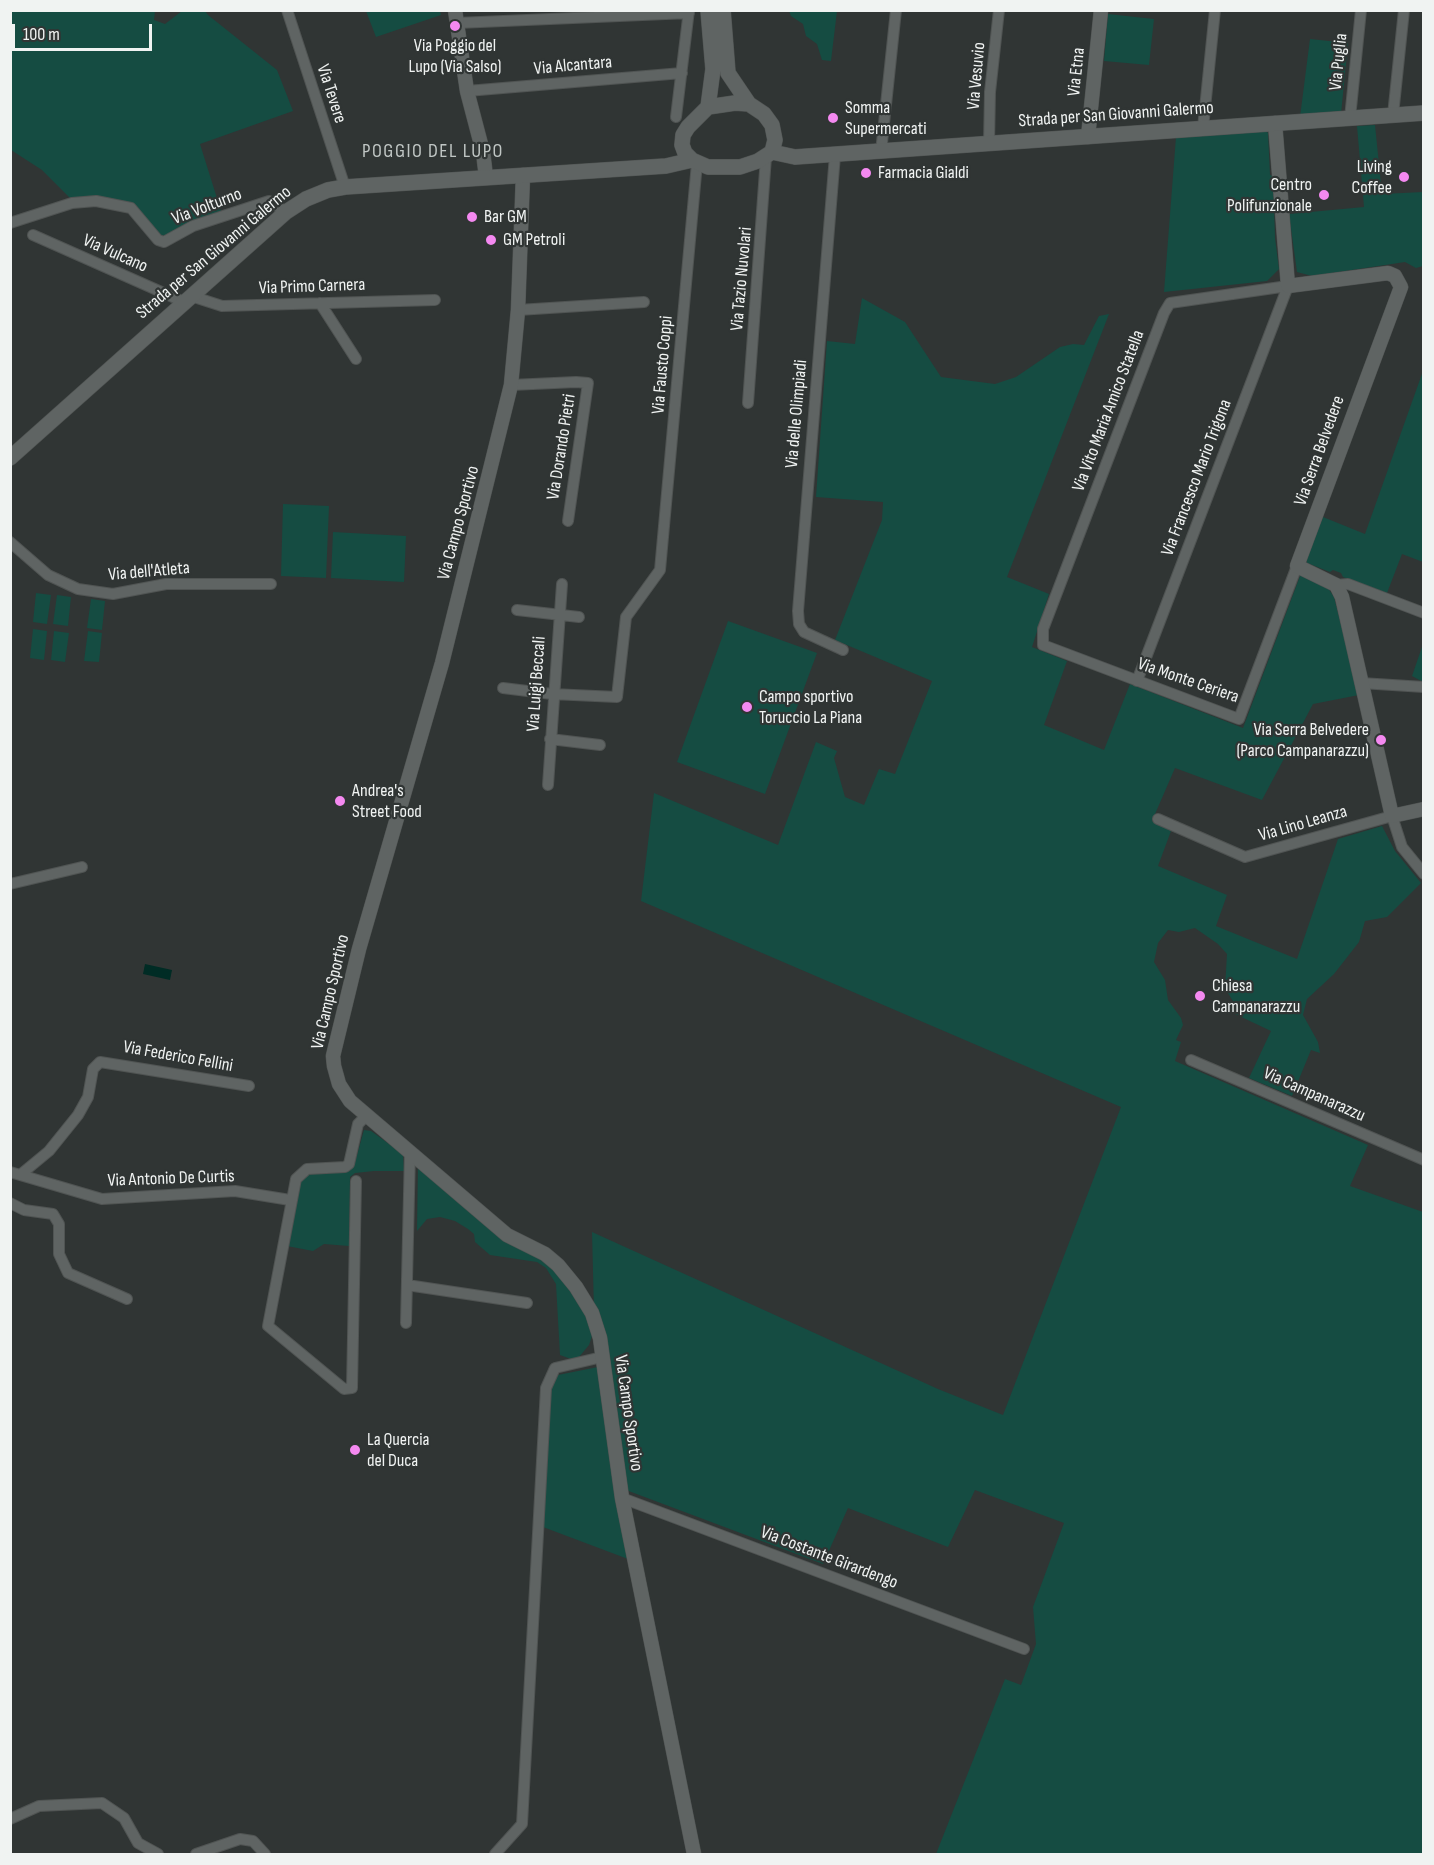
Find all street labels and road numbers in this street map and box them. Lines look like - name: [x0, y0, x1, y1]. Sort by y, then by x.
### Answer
- street label: Via Puglia: [1325, 32, 1353, 92]
- street label: Via Vesuvio: [963, 41, 991, 111]
- street label: Via Etna: [1064, 47, 1090, 97]
- street label: Via Alcantara: [533, 52, 613, 80]
- street label: Via Tevere: [311, 62, 351, 126]
- street label: Strada per San Giovanni Galermo: [1018, 97, 1214, 133]
- street label: Strada per San Giovanni Galermo: [132, 182, 296, 324]
- street label: Via Volturno: [169, 184, 245, 230]
- street label: Via Tazio Nuvolari: [727, 226, 757, 332]
- street label: Via Vulcano: [79, 230, 151, 278]
- street label: Via Primo Carnera: [258, 274, 366, 300]
- street label: Via Fausto Coppi: [648, 315, 678, 415]
- street label: Via Vito Maria Amico Statella: [1068, 327, 1150, 495]
- street label: Via delle Olimpiadi: [781, 359, 813, 469]
- street label: Via Dorando Pietri: [543, 392, 581, 502]
- street label: Via Serra Belvedere: [1290, 393, 1350, 509]
- street label: Via Francesco Mario Trigona: [1157, 397, 1237, 559]
- street label: Via Campo Sportivo: [433, 464, 485, 582]
- street label: Via dell'Atleta: [107, 558, 191, 586]
- street label: Via Luigi Beccali: [523, 636, 551, 732]
- street label: Via Monte Ceriera: [1134, 654, 1242, 708]
- street label: Via Lino Leanza: [1256, 801, 1350, 847]
- street label: Via Campo Sportivo: [307, 933, 355, 1051]
- street label: Via Federico Fellini: [121, 1037, 235, 1077]
- street label: Via Campanarazzu: [1260, 1063, 1368, 1127]
- street label: Via Antonio De Curtis: [107, 1166, 235, 1192]
- street label: Via Campo Sportivo: [609, 1354, 647, 1472]
- street label: Via Costante Girardengo: [757, 1522, 901, 1594]

